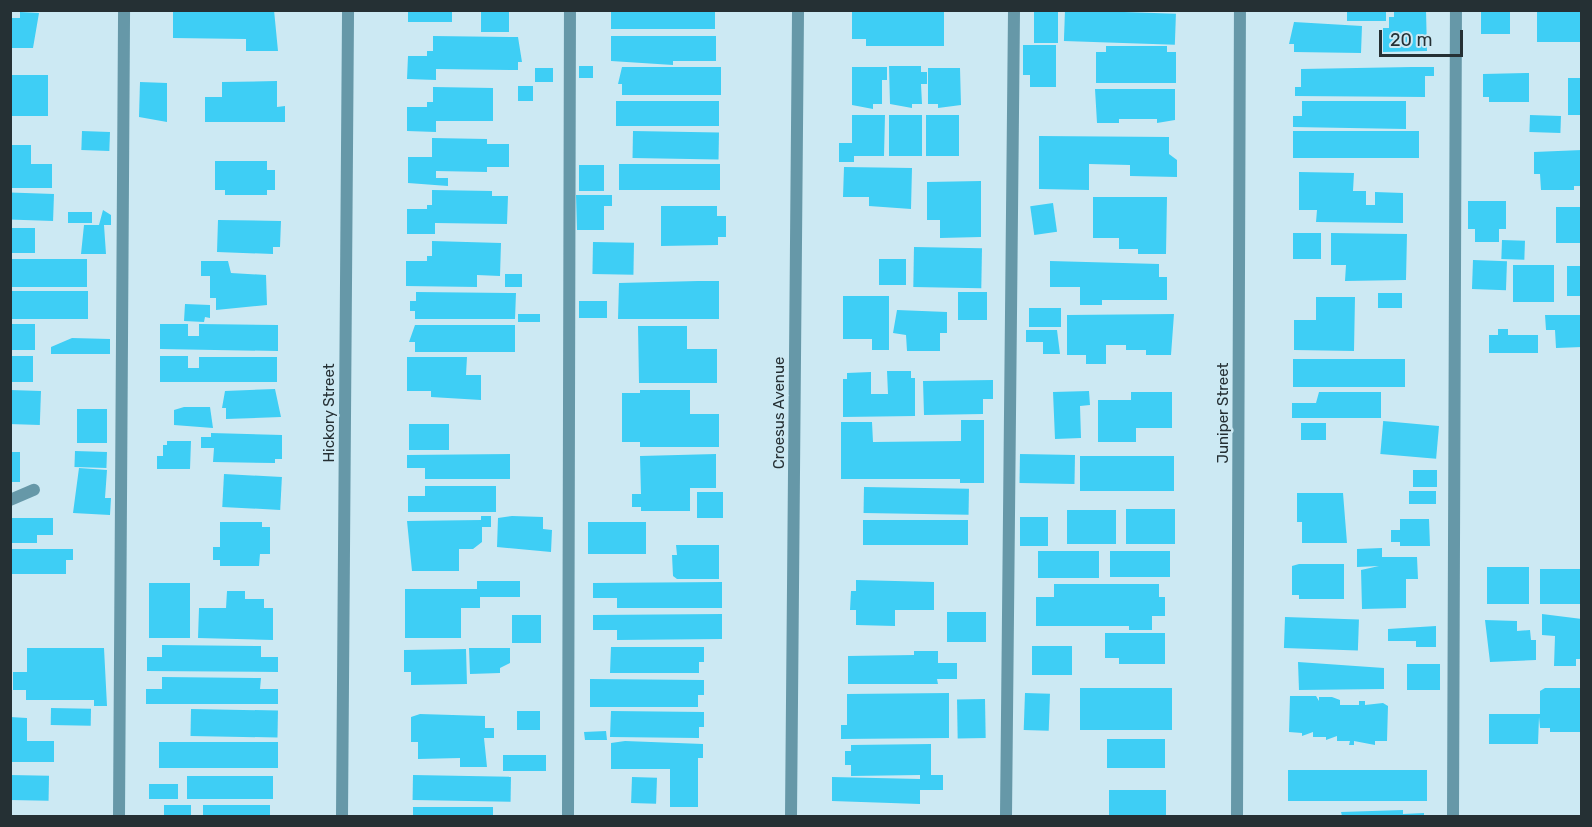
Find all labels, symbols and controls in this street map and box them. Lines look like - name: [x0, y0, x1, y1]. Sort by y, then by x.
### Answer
- scale bar: [1382, 18, 1466, 56]
- text: 20 m: [1390, 29, 1432, 51]
- street label: Croesus Avenue: [771, 356, 789, 470]
- street label: Juniper Street: [1215, 362, 1233, 464]
- street label: Hickory Street: [321, 363, 339, 463]

